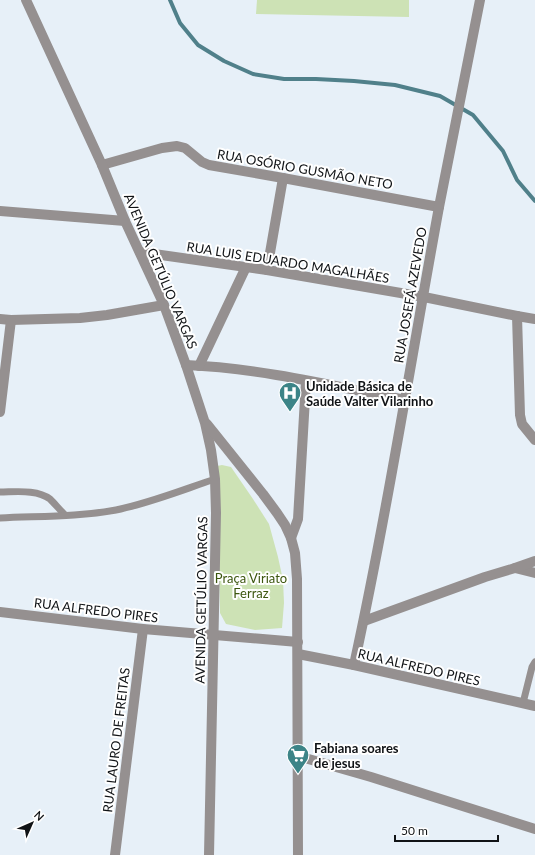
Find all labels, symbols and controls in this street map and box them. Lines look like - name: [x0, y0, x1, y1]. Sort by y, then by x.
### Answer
- street label: RUA OSÓRIO GUSMÃO NETO: [216, 146, 394, 192]
- street label: AVENIDA GETÚLIO VARGAS: [121, 191, 201, 351]
- street label: RUA JOSEFÁ AZEVEDO: [390, 226, 430, 364]
- street label: RUA LUIS EDUARDO MAGALHÃES: [185, 238, 391, 286]
- place label: Unidade Básica de Saúde Valter Vilarinho: [306, 378, 434, 409]
- hospital icon: Unidade Básica de Saúde Valter Vilarinho: [277, 380, 303, 413]
- street label: AVENIDA GETÚLIO VARGAS: [192, 516, 210, 684]
- park label: Praça Viriato Ferraz: [215, 570, 287, 601]
- street label: RUA ALFREDO PIRES: [33, 594, 159, 626]
- street label: RUA ALFREDO PIRES: [356, 645, 482, 689]
- street label: RUA LAURO DE FREITAS: [99, 667, 133, 813]
- place label: Fabiana soares de jesus: [314, 740, 399, 771]
- supermarket icon: Fabiana soares de jesus: [285, 742, 311, 775]
- north arrow: [12, 803, 52, 843]
- text: N: [32, 808, 47, 823]
- scale bar: [395, 817, 498, 843]
- text: 50 m: [401, 823, 428, 838]

